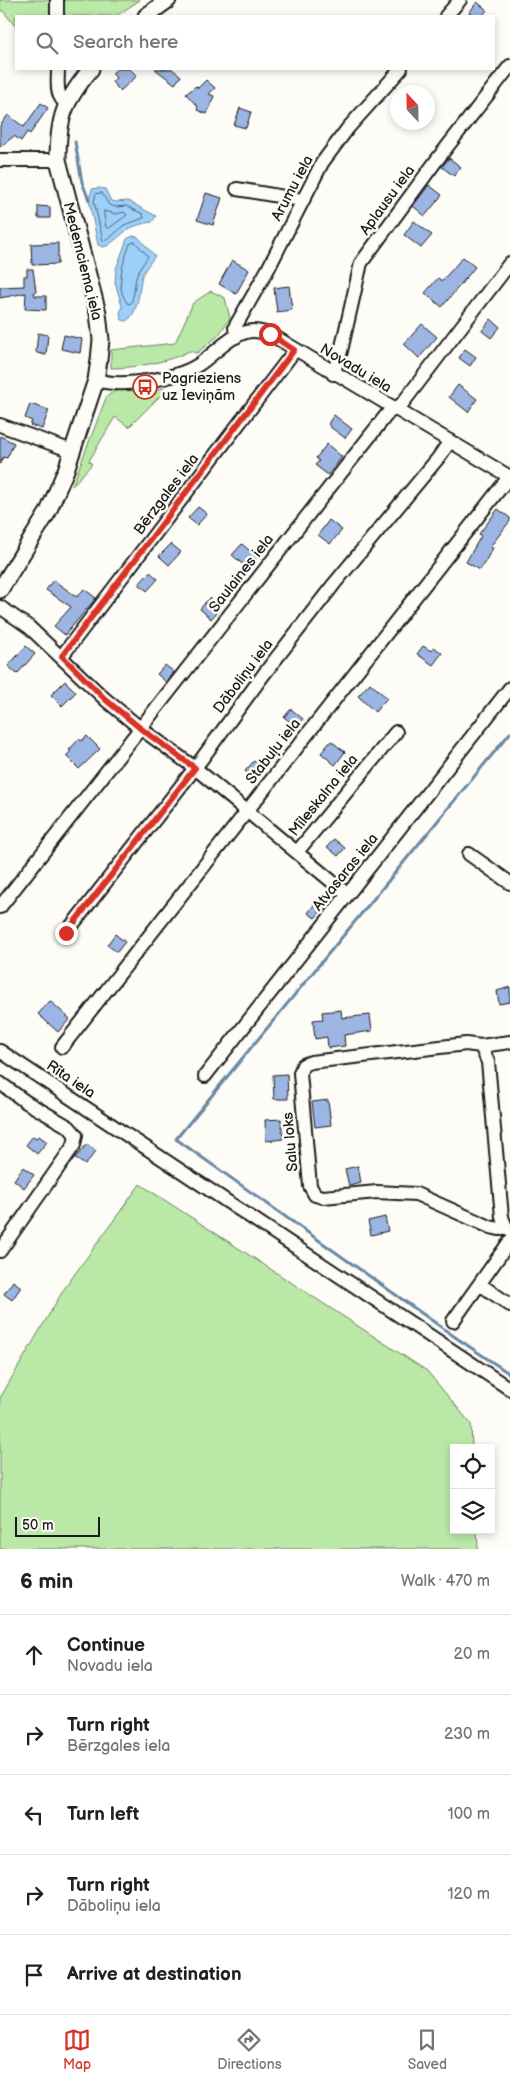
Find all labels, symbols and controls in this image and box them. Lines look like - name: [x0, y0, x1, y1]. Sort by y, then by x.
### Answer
- search box: [15, 15, 495, 70]
- icon: search: [33, 29, 61, 57]
- text: Search here: [73, 31, 178, 54]
- north arrow: [390, 85, 435, 130]
- street label: Arumu iela: [267, 152, 318, 224]
- street label: Aplausu iela: [356, 162, 419, 239]
- street label: Medemciema iela: [59, 200, 106, 322]
- route start: [259, 323, 282, 346]
- street label: Novadu iela: [316, 340, 395, 397]
- place label: Pagrieziens uz Ieviņām: [162, 369, 242, 405]
- bus stop icon: Pagrieziens uz Ieviņām: [132, 374, 158, 400]
- street label: Bērzgales iela: [130, 450, 203, 539]
- street label: Saulaines iela: [205, 530, 278, 616]
- street label: Dāboliņu iela: [209, 635, 277, 717]
- street label: Stabuļu iela: [242, 715, 305, 788]
- street label: Mīleskalna iela: [285, 750, 362, 840]
- street label: Atvasaras iela: [308, 830, 382, 915]
- route end: [55, 922, 78, 945]
- street label: Rīta iela: [43, 1056, 99, 1103]
- street label: Salu loks: [278, 1111, 303, 1173]
- map controls: [450, 1444, 495, 1534]
- button: locate: [450, 1444, 495, 1489]
- button: layers: [450, 1489, 495, 1534]
- scale bar: [15, 1514, 100, 1537]
- text: 50 m: [22, 1517, 54, 1534]
- text: 6 min: [20, 1569, 73, 1594]
- text: Walk · 470 m: [401, 1572, 490, 1591]
- text: Continue: [67, 1634, 145, 1657]
- icon: ahead: [20, 1641, 48, 1669]
- text: 20 m: [454, 1645, 490, 1664]
- text: Novadu iela: [67, 1657, 153, 1676]
- text: Turn right: [67, 1714, 150, 1737]
- icon: right: [20, 1721, 48, 1749]
- text: 230 m: [444, 1725, 490, 1744]
- text: Bērzgales iela: [67, 1737, 170, 1756]
- icon: left: [20, 1801, 48, 1829]
- text: Turn left: [67, 1803, 139, 1826]
- text: 100 m: [447, 1805, 490, 1824]
- text: Turn right: [67, 1874, 150, 1897]
- icon: right: [20, 1881, 48, 1909]
- text: 120 m: [447, 1885, 490, 1904]
- text: Dāboliņu iela: [67, 1897, 161, 1916]
- icon: arrive: [20, 1961, 48, 1989]
- text: Arrive at destination: [67, 1963, 242, 1986]
- tab: Map: [63, 2026, 91, 2073]
- tab: Directions: [217, 2026, 282, 2073]
- tab: Saved: [408, 2026, 447, 2073]

